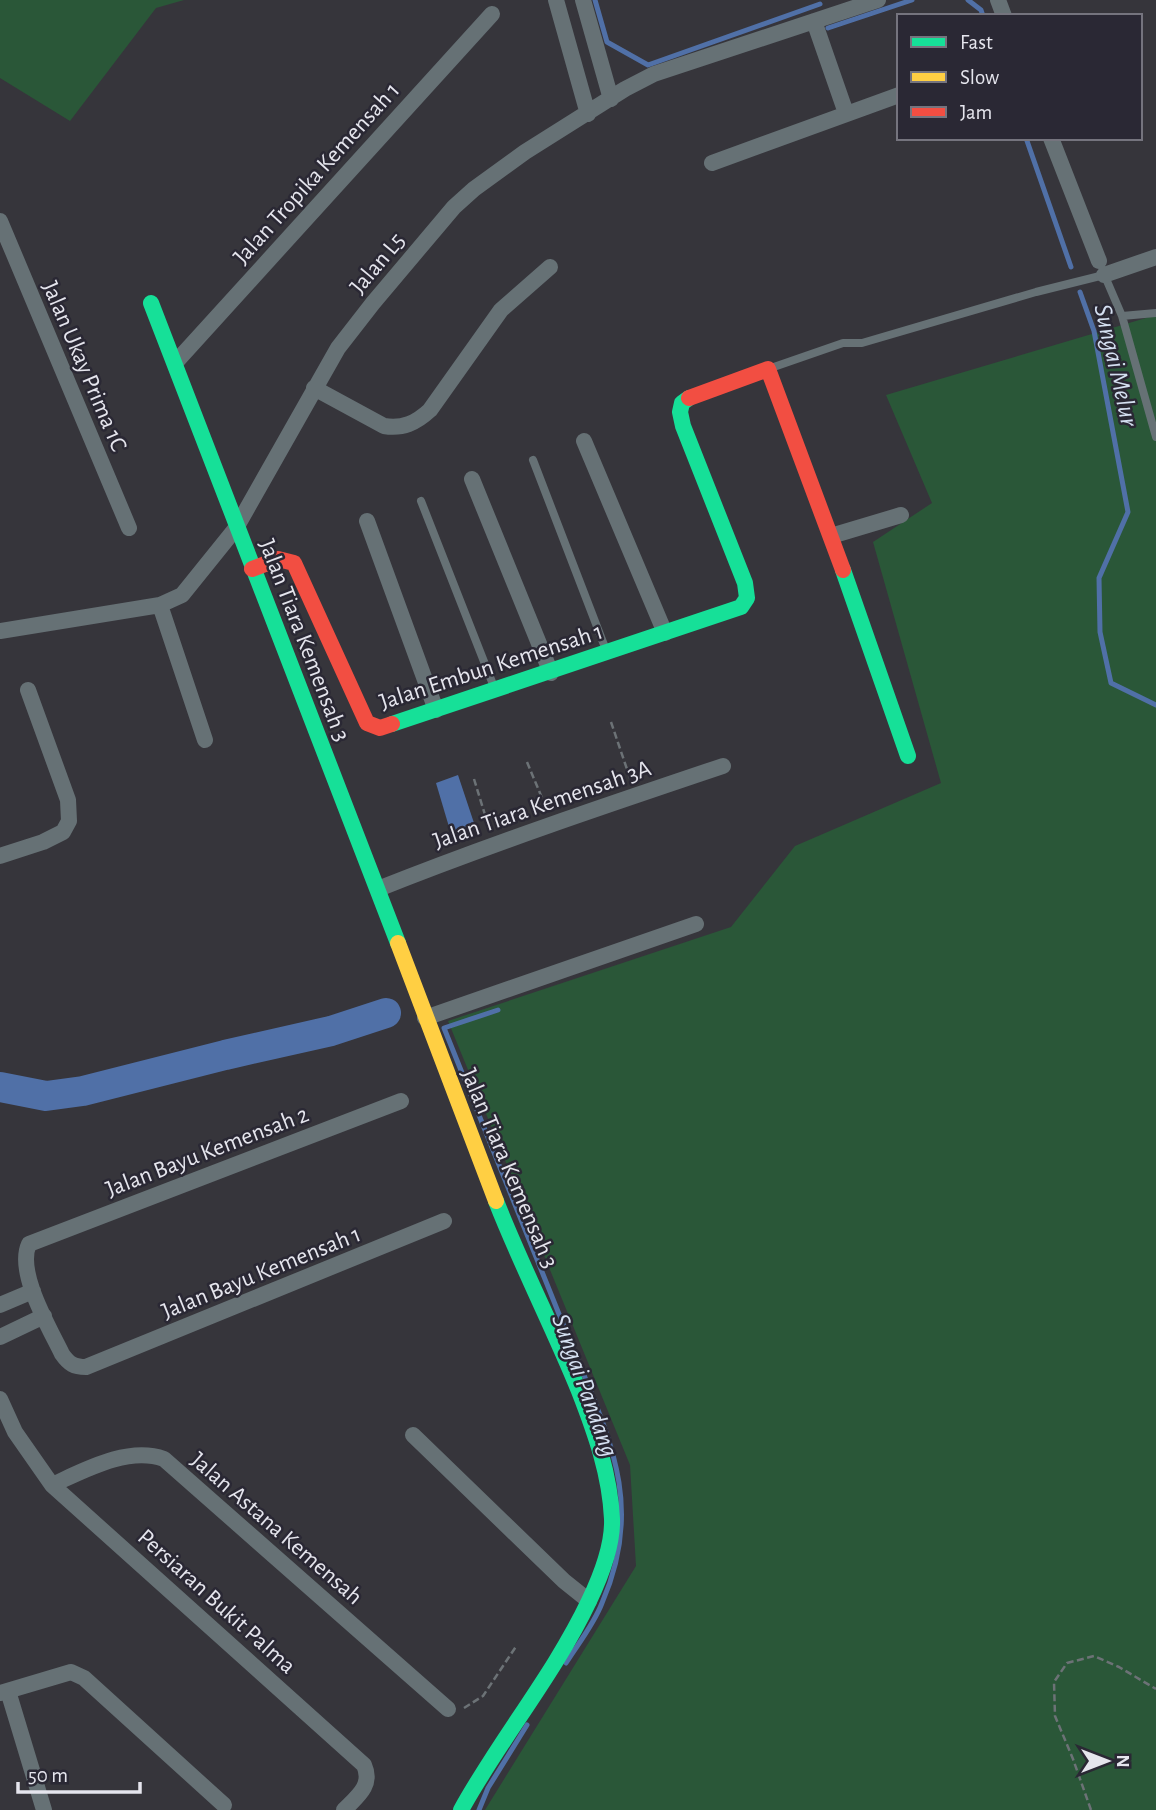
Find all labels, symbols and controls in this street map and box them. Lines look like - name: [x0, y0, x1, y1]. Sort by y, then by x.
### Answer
- legend: [897, 14, 1142, 140]
- text: Fast: [960, 32, 993, 53]
- text: Slow: [960, 67, 999, 88]
- street label: Jalan Tropika Kemensah 1: [229, 78, 404, 269]
- text: Jam: [960, 102, 992, 123]
- street label: Jalan L5: [346, 229, 410, 299]
- street label: Jalan Ukay Prima 1C: [37, 278, 131, 455]
- water label: Sungai Melur: [1089, 302, 1143, 430]
- street label: Jalan Tiara Kemensah 3: [254, 536, 354, 745]
- street label: Jalan Embun Kemensah 1: [377, 619, 606, 714]
- street label: Jalan Tiara Kemensah 3A: [430, 756, 654, 854]
- street label: Jalan Tiara Kemensah 3: [456, 1065, 562, 1272]
- street label: Jalan Bayu Kemensah 2: [103, 1102, 312, 1202]
- street label: Jalan Bayu Kemensah 1: [158, 1222, 364, 1324]
- water label: Sungai Pandang: [547, 1310, 623, 1460]
- street label: Jalan Astana Kemensah: [186, 1448, 367, 1610]
- street label: Persiaran Bukit Palma: [133, 1525, 300, 1679]
- north arrow: [1072, 1726, 1142, 1796]
- scale bar: [18, 1750, 140, 1794]
- text: N: [1113, 1754, 1132, 1768]
- text: 50 m: [28, 1765, 68, 1786]

